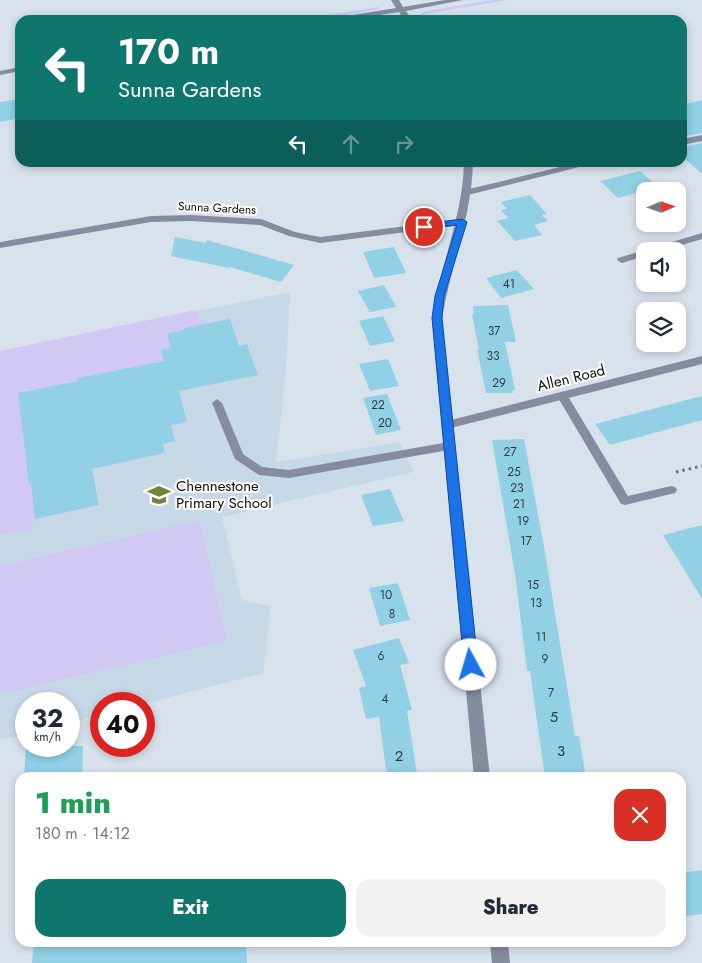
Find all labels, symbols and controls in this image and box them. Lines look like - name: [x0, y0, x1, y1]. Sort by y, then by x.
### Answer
- text: 170 m: [118, 27, 219, 77]
- icon: left: [35, 35, 100, 100]
- text: Sunna Gardens: [118, 73, 261, 105]
- icon: left: [284, 130, 312, 158]
- icon: ahead: [337, 130, 365, 158]
- icon: right: [390, 130, 418, 158]
- north arrow: [636, 182, 686, 232]
- map controls: [636, 182, 686, 352]
- street label: Sunna Gardens: [177, 197, 257, 219]
- pin: [403, 206, 445, 248]
- icon: arrive: [410, 213, 438, 241]
- button: sound: [636, 242, 686, 292]
- house number: 41: [503, 275, 515, 293]
- button: layers: [636, 302, 686, 352]
- house number: 37: [488, 322, 501, 340]
- house number: 33: [486, 347, 500, 365]
- street label: Allen Road: [535, 359, 607, 397]
- house number: 29: [492, 374, 506, 392]
- house number: 22: [371, 396, 385, 414]
- house number: 20: [378, 414, 392, 432]
- house number: 27: [503, 443, 517, 461]
- house number: 25: [507, 463, 521, 481]
- place label: Chennestone Primary School: [176, 475, 272, 514]
- house number: 23: [510, 479, 524, 497]
- school or university icon: Chennestone Primary School: [146, 482, 172, 508]
- house number: 21: [513, 495, 525, 513]
- house number: 19: [517, 512, 529, 530]
- house number: 17: [520, 532, 533, 550]
- house number: 15: [527, 576, 539, 594]
- house number: 10: [380, 586, 392, 604]
- house number: 13: [530, 594, 542, 612]
- house number: 8: [389, 605, 395, 623]
- house number: 11: [536, 628, 546, 646]
- position arrow: [444, 638, 496, 690]
- house number: 6: [378, 647, 385, 665]
- house number: 9: [542, 650, 549, 668]
- house number: 7: [548, 684, 555, 702]
- house number: 4: [382, 690, 389, 708]
- speed limit sign: 40: [90, 692, 155, 757]
- text: 32: [32, 700, 63, 736]
- house number: 5: [550, 706, 558, 728]
- text: km/h: [34, 728, 61, 746]
- house number: 3: [557, 740, 565, 762]
- house number: 2: [395, 745, 403, 767]
- text: 1 min: [35, 781, 111, 824]
- button: close: [614, 789, 666, 841]
- text: 180 m · 14:12: [35, 822, 130, 845]
- button: Exit: [35, 879, 346, 937]
- button: Share: [356, 879, 666, 937]

